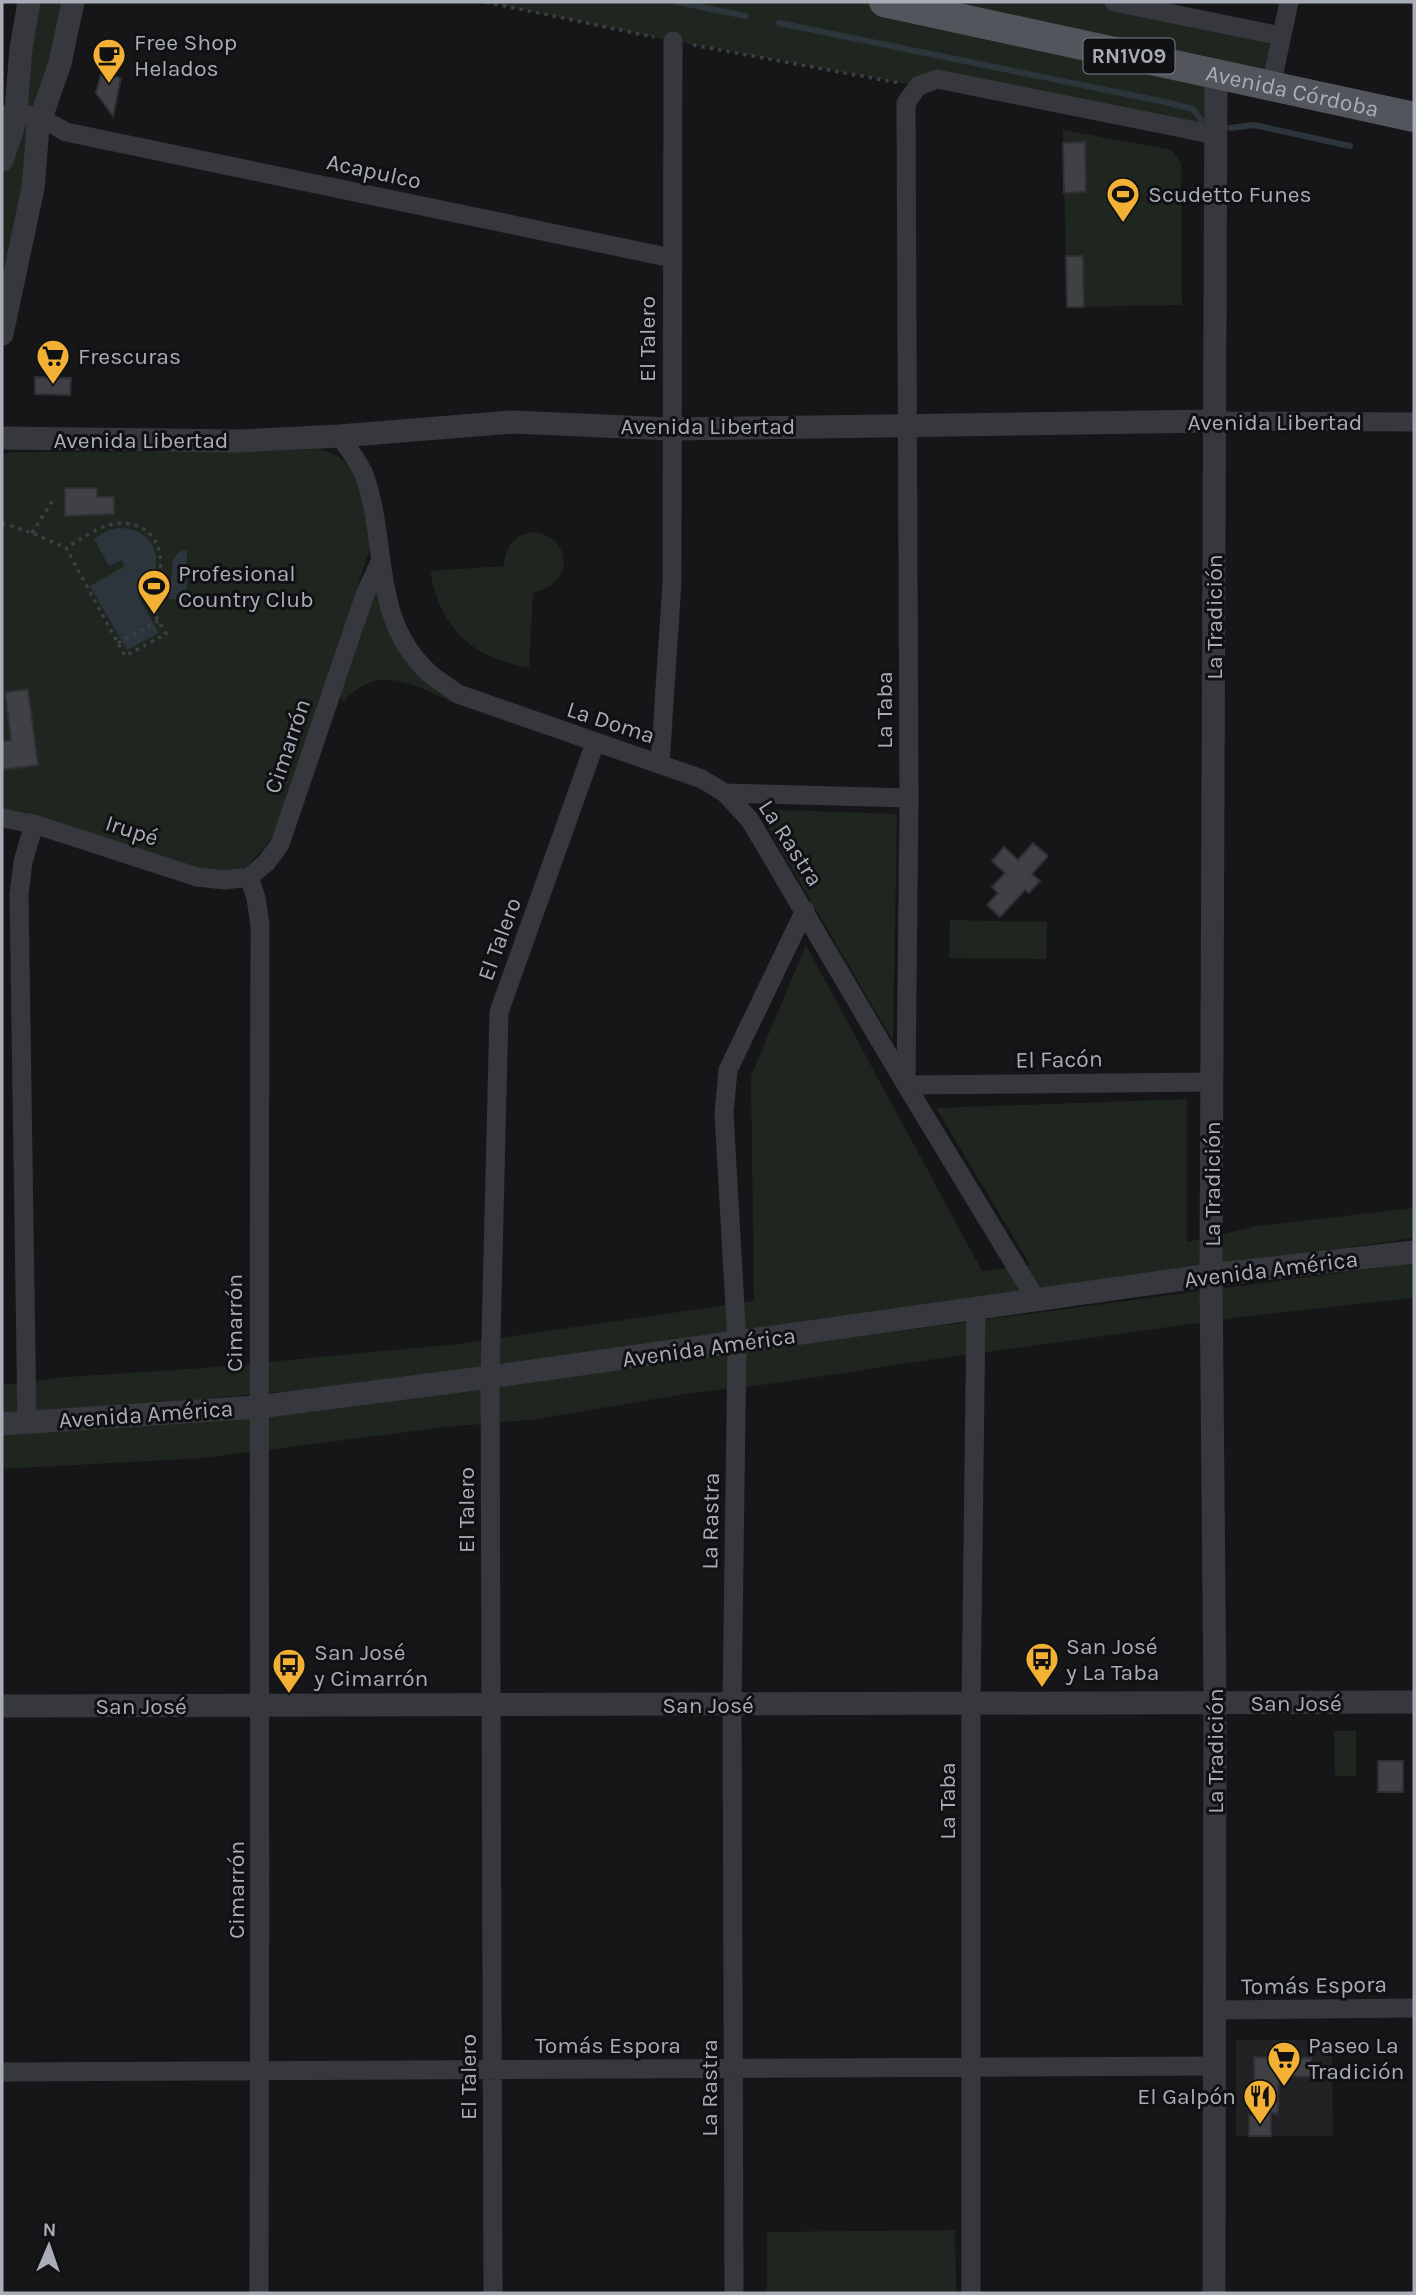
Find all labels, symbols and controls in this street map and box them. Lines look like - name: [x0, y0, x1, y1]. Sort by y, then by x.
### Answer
- place label: Free Shop Helados: [134, 29, 237, 82]
- cafe icon: Free Shop Helados: [90, 36, 128, 85]
- road number: RN1V09: [1084, 38, 1174, 74]
- street label: Avenida Córdoba: [1203, 59, 1381, 123]
- street label: Acapulco: [324, 148, 424, 195]
- sports icon: Scudetto Funes: [1104, 175, 1142, 224]
- place label: Scudetto Funes: [1148, 181, 1312, 208]
- street label: El Talero: [634, 296, 661, 382]
- supermarket icon: Frescuras: [34, 337, 72, 386]
- place label: Frescuras: [78, 343, 181, 370]
- street label: Avenida Libertad: [1188, 409, 1362, 436]
- street label: Avenida Libertad: [621, 413, 795, 440]
- street label: Avenida Libertad: [54, 427, 228, 454]
- street label: La Tradición: [1201, 554, 1228, 680]
- place label: Profesional Country Club: [178, 560, 314, 613]
- sports icon: Profesional Country Club: [135, 567, 173, 616]
- street label: La Taba: [871, 671, 898, 749]
- street label: Cimarrón: [259, 695, 316, 797]
- street label: La Doma: [563, 696, 658, 749]
- street label: La Rastra: [753, 795, 828, 891]
- street label: Irupé: [102, 809, 162, 852]
- street label: El Talero: [472, 894, 527, 984]
- street label: El Facón: [1015, 1045, 1103, 1074]
- street label: La Tradición: [1199, 1121, 1226, 1247]
- street label: Avenida América: [1183, 1245, 1359, 1294]
- street label: Cimarrón: [221, 1274, 248, 1372]
- street label: Avenida América: [621, 1322, 798, 1373]
- street label: Avenida América: [58, 1395, 234, 1434]
- street label: El Talero: [453, 1467, 480, 1553]
- street label: La Rastra: [696, 1472, 725, 1570]
- place label: San José y La Taba: [1065, 1633, 1160, 1686]
- place label: San José y Cimarrón: [313, 1639, 428, 1692]
- bus stop icon: San José y La Taba: [1023, 1640, 1061, 1689]
- bus stop icon: San José y Cimarrón: [270, 1646, 308, 1695]
- street label: La Tradición: [1202, 1688, 1229, 1814]
- street label: San José: [1250, 1690, 1342, 1717]
- street label: San José: [662, 1692, 754, 1719]
- street label: San José: [95, 1693, 187, 1720]
- street label: La Taba: [934, 1762, 961, 1840]
- street label: Cimarrón: [223, 1841, 250, 1939]
- street label: Tomás Espora: [1241, 1971, 1387, 2000]
- street label: Tomás Espora: [535, 2032, 681, 2059]
- place label: Paseo La Tradición: [1308, 2032, 1404, 2085]
- street label: El Talero: [455, 2034, 482, 2120]
- street label: La Rastra: [696, 2039, 723, 2137]
- supermarket icon: Paseo La Tradición: [1265, 2039, 1303, 2088]
- restaurant icon: El Galpón: [1241, 2077, 1279, 2126]
- place label: El Galpón: [1137, 2083, 1236, 2110]
- north arrow: [14, 2211, 84, 2281]
- text: N: [42, 2219, 57, 2241]

